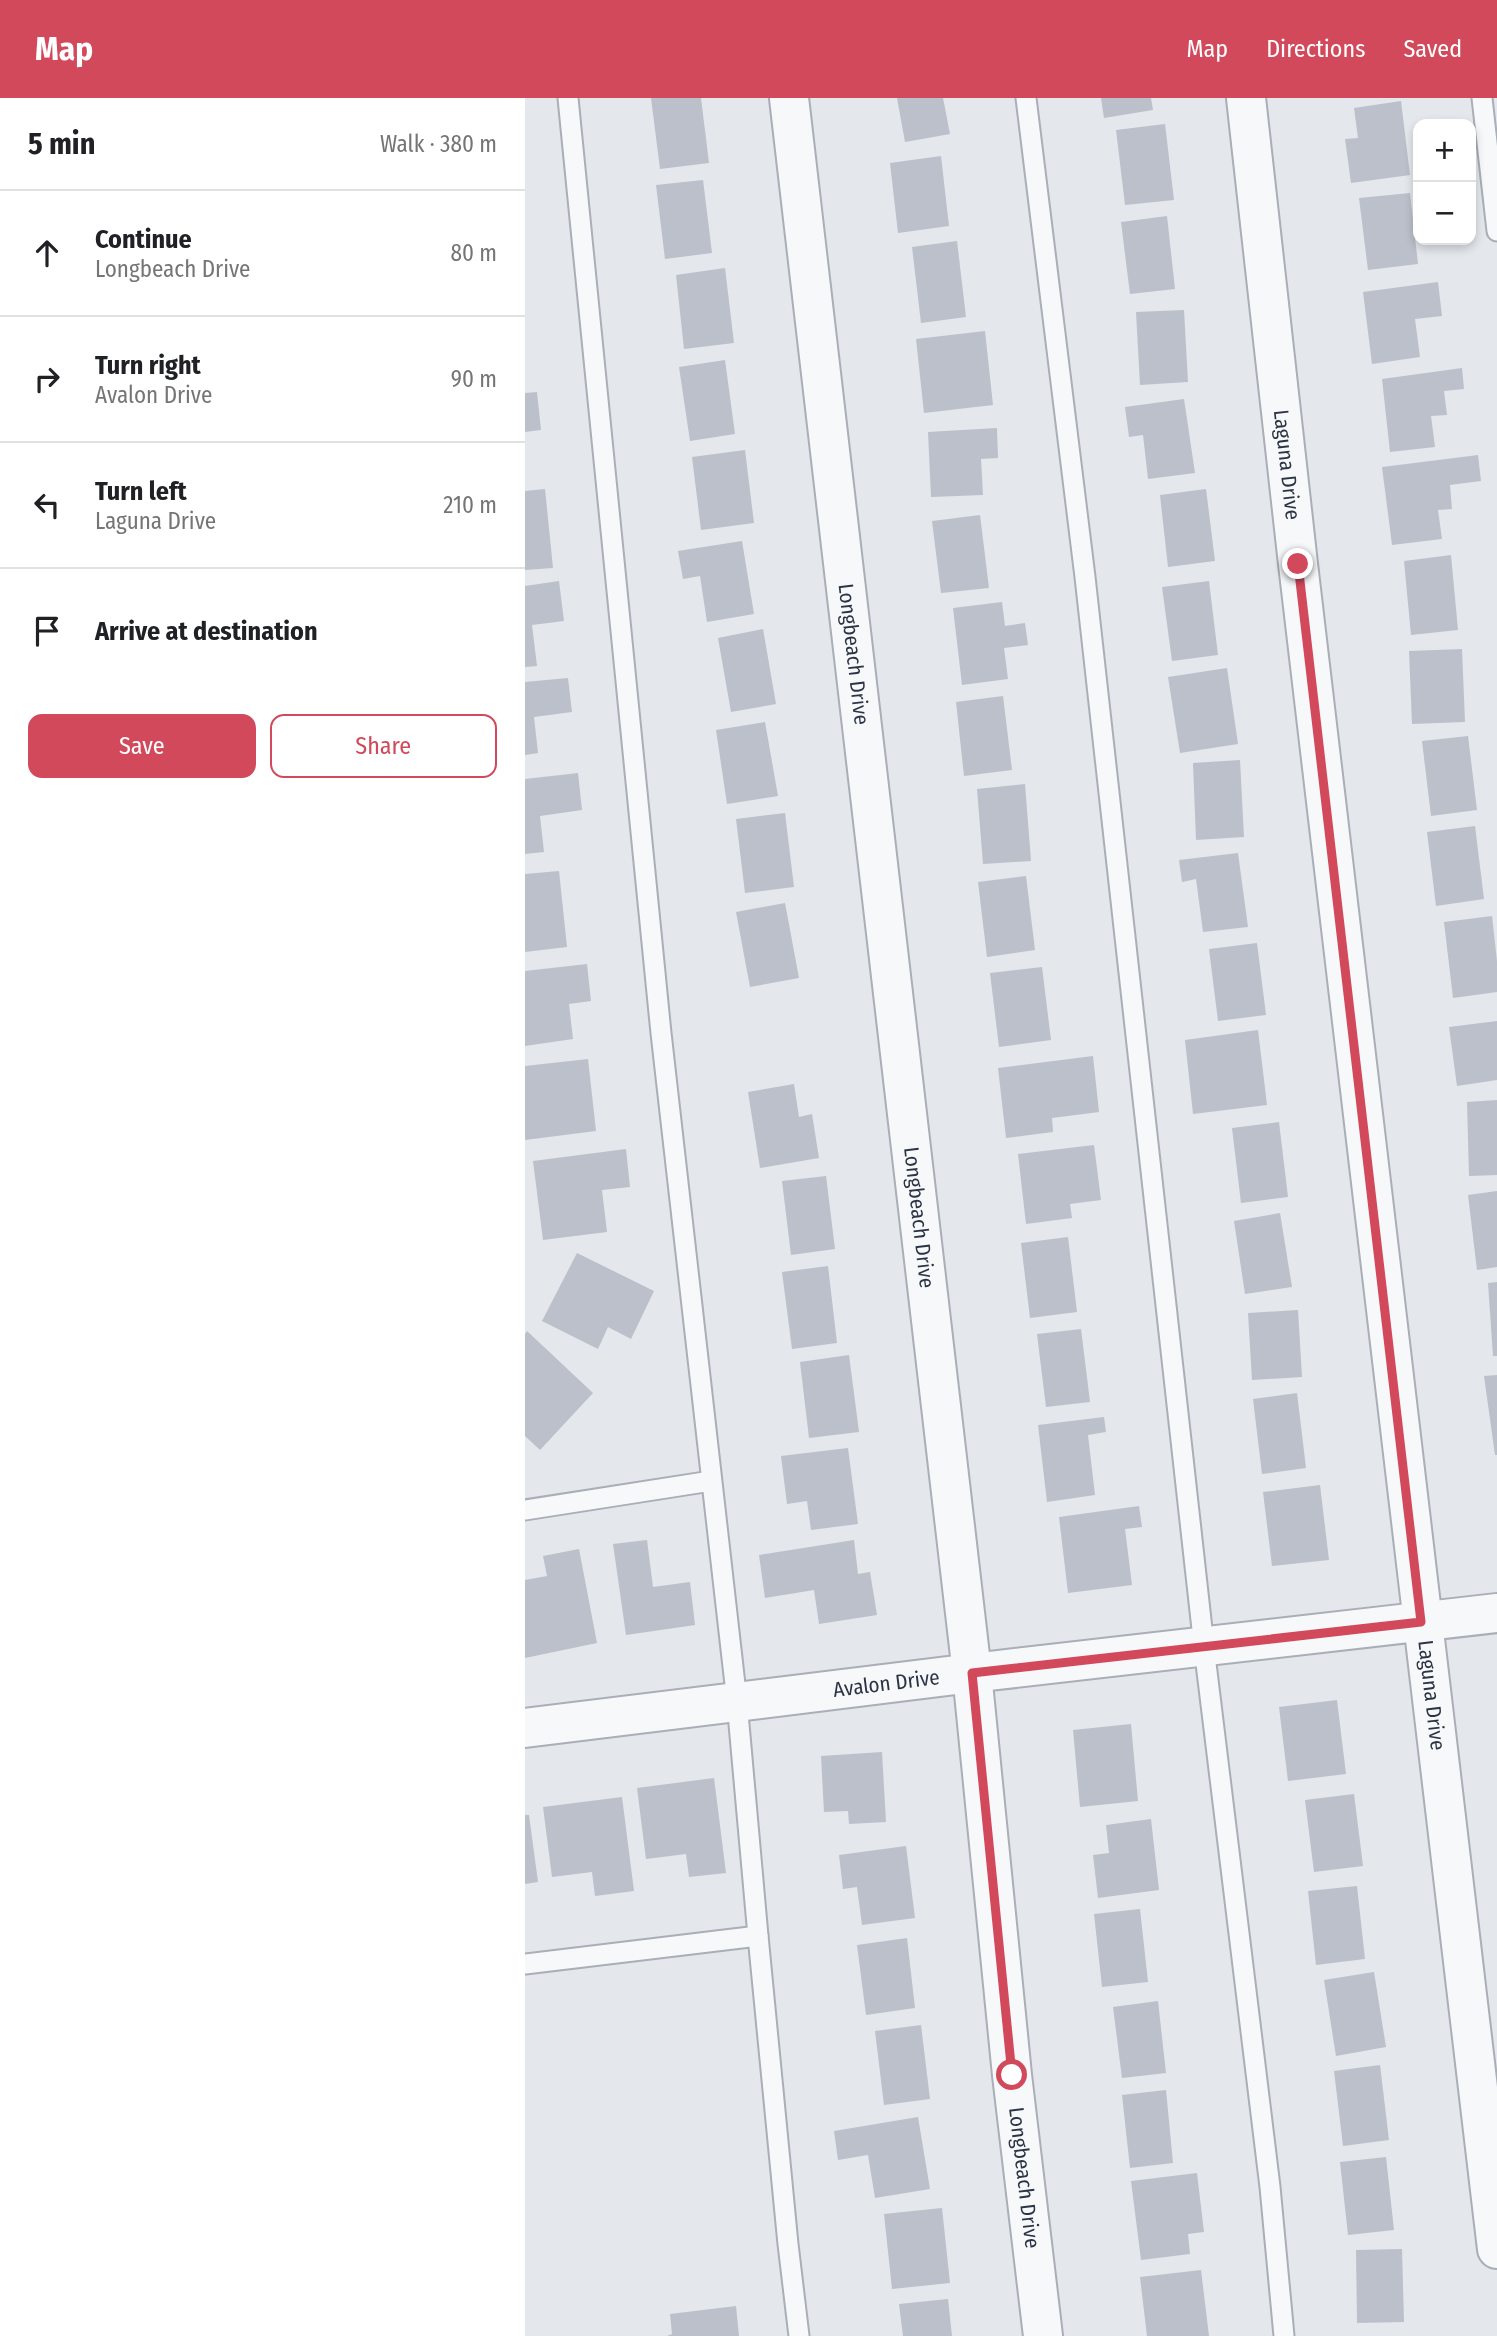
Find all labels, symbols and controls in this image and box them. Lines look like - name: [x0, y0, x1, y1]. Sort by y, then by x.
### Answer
- text: Map: [35, 29, 93, 69]
- text: Map: [1187, 35, 1228, 63]
- text: Directions: [1266, 35, 1365, 63]
- text: Saved: [1403, 35, 1462, 63]
- map controls: [1413, 119, 1476, 245]
- button: +: [1413, 119, 1476, 182]
- text: 5 min: [28, 126, 95, 162]
- text: Walk · 380 m: [380, 130, 497, 158]
- button: −: [1413, 182, 1476, 245]
- text: Continue: [95, 224, 192, 255]
- icon: ahead: [28, 234, 66, 272]
- text: 80 m: [450, 239, 497, 267]
- text: Longbeach Drive: [95, 255, 250, 283]
- text: Turn right: [95, 350, 201, 381]
- icon: right: [28, 360, 66, 398]
- text: 90 m: [451, 365, 497, 393]
- text: Avalon Drive: [95, 381, 212, 409]
- street label: Laguna Drive: [1268, 408, 1306, 521]
- text: Turn left: [95, 476, 187, 507]
- icon: left: [28, 486, 66, 524]
- text: 210 m: [443, 491, 497, 519]
- text: Laguna Drive: [95, 507, 216, 535]
- route end: [1282, 548, 1313, 579]
- street label: Longbeach Drive: [833, 582, 875, 726]
- icon: arrive: [28, 612, 66, 650]
- text: Arrive at destination: [95, 616, 318, 647]
- button: Save: [28, 714, 256, 778]
- button: Share: [270, 714, 497, 778]
- street label: Longbeach Drive: [898, 1145, 940, 1290]
- street label: Laguna Drive: [1412, 1639, 1451, 1752]
- street label: Avalon Drive: [831, 1664, 941, 1703]
- route start: [996, 2059, 1027, 2090]
- street label: Longbeach Drive: [1003, 2106, 1045, 2250]

